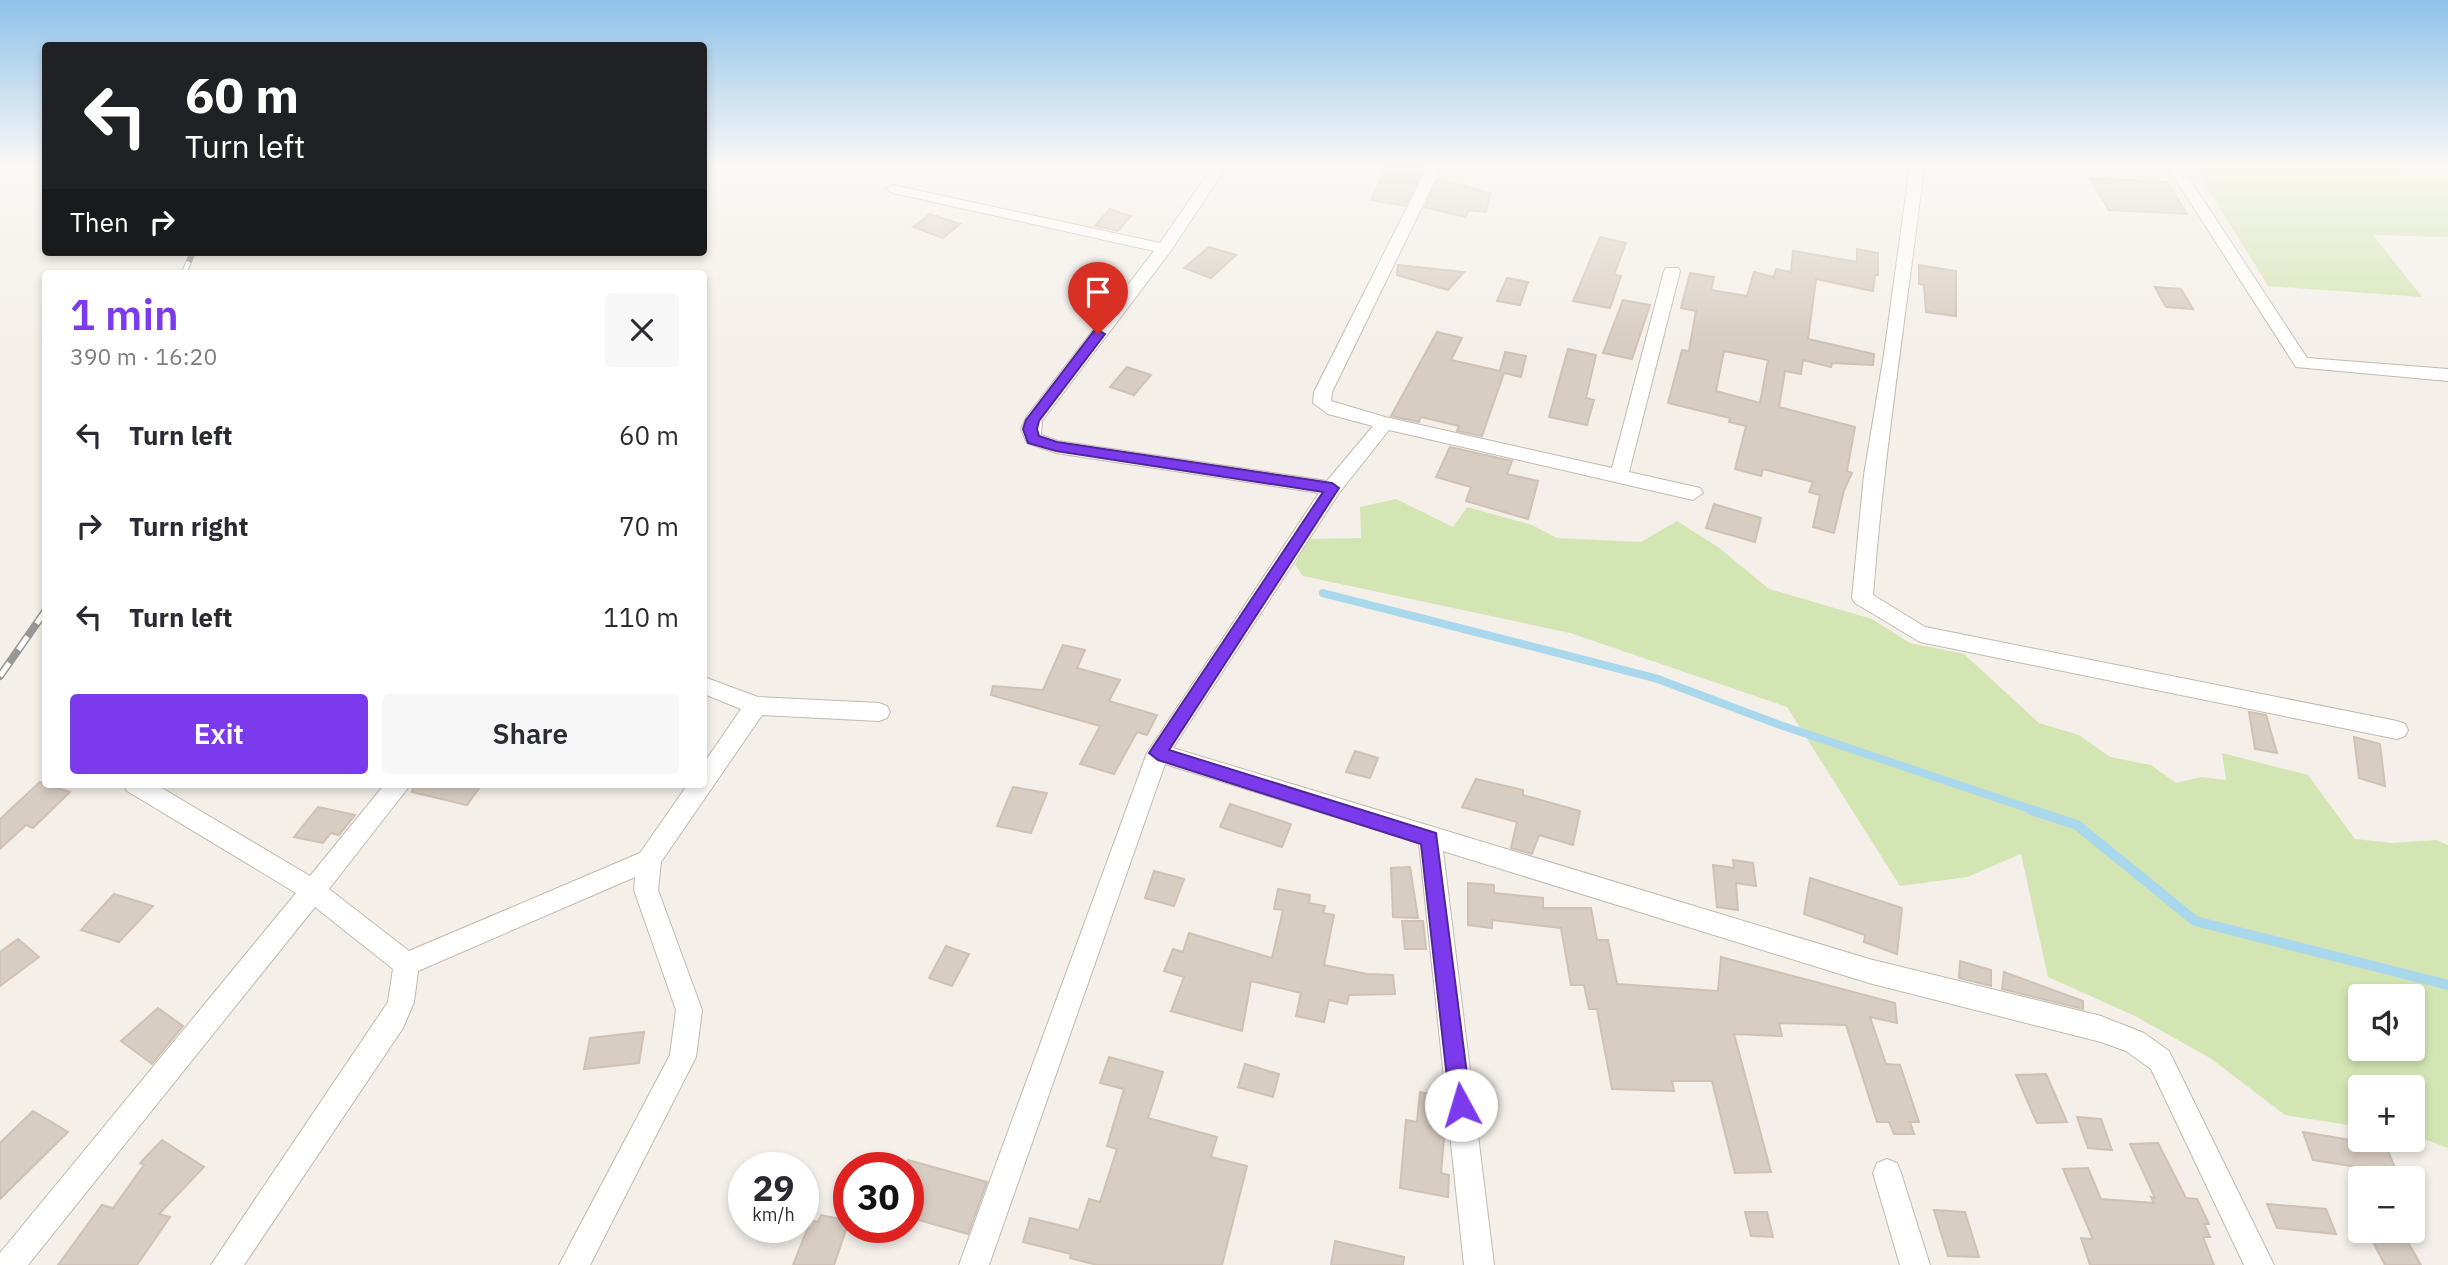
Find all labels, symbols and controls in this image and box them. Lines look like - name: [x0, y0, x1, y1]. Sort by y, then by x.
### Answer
- text: 60 m: [185, 63, 299, 126]
- icon: left: [70, 70, 161, 161]
- text: Turn left: [185, 125, 305, 167]
- icon: right: [143, 203, 181, 241]
- text: Then: [70, 205, 129, 239]
- pin: [1068, 262, 1128, 334]
- icon: arrive: [1079, 273, 1117, 311]
- text: 1 min: [70, 287, 179, 342]
- button: close: [605, 293, 679, 367]
- text: 390 m · 16:20: [70, 341, 217, 371]
- icon: left: [70, 416, 108, 454]
- text: Turn left: [129, 418, 232, 452]
- text: 60 m: [619, 418, 679, 452]
- icon: right: [70, 507, 108, 545]
- text: Turn right: [129, 509, 248, 543]
- text: 70 m: [619, 509, 679, 543]
- icon: left: [70, 598, 108, 636]
- text: Turn left: [129, 600, 232, 634]
- text: 110 m: [603, 600, 679, 634]
- button: Exit: [70, 694, 368, 774]
- button: Share: [382, 694, 679, 774]
- map controls: [2348, 984, 2425, 1243]
- button: sound: [2348, 984, 2425, 1061]
- position arrow: [1424, 1068, 1498, 1142]
- button: +: [2348, 1075, 2425, 1152]
- speed limit sign: 30: [833, 1152, 924, 1243]
- text: 29: [752, 1165, 795, 1211]
- button: −: [2348, 1166, 2425, 1243]
- text: km/h: [752, 1203, 795, 1226]

